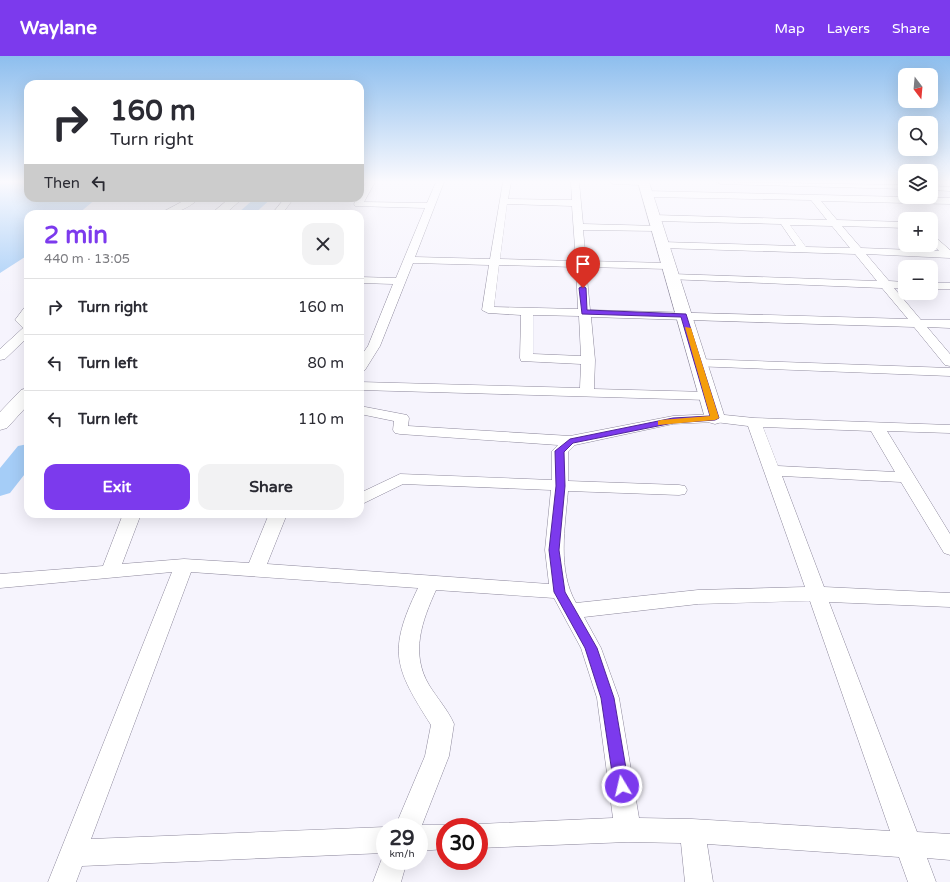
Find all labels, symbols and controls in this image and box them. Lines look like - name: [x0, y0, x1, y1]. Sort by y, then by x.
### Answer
- text: Waylane: [20, 17, 97, 39]
- text: Map: [775, 20, 805, 37]
- text: Layers: [827, 20, 870, 37]
- text: Share: [892, 20, 930, 37]
- north arrow: [898, 68, 938, 108]
- map controls: [898, 68, 938, 300]
- text: 160 m: [110, 94, 196, 128]
- icon: right: [44, 96, 96, 148]
- button: search: [898, 116, 938, 156]
- text: Turn right: [110, 128, 194, 150]
- button: layers: [898, 164, 938, 204]
- icon: left: [88, 172, 110, 194]
- text: Then: [44, 174, 80, 192]
- button: +: [898, 212, 938, 252]
- text: 2 min: [44, 221, 108, 250]
- button: close: [302, 223, 344, 265]
- pin: [566, 247, 600, 288]
- text: 440 m · 13:05: [44, 251, 130, 267]
- icon: arrive: [572, 253, 594, 275]
- button: −: [898, 260, 938, 300]
- icon: right: [44, 296, 66, 318]
- text: Turn right: [78, 298, 148, 316]
- text: 160 m: [298, 298, 344, 316]
- icon: left: [44, 352, 66, 374]
- text: Turn left: [78, 354, 138, 372]
- text: 80 m: [307, 354, 344, 372]
- icon: left: [44, 408, 66, 430]
- text: Turn left: [78, 410, 138, 428]
- text: 110 m: [298, 410, 344, 428]
- button: Exit: [44, 464, 190, 510]
- button: Share: [198, 464, 344, 510]
- position arrow: [601, 765, 643, 807]
- speed limit sign: 30: [436, 818, 488, 870]
- text: 29: [389, 827, 415, 851]
- text: km/h: [389, 848, 415, 860]

